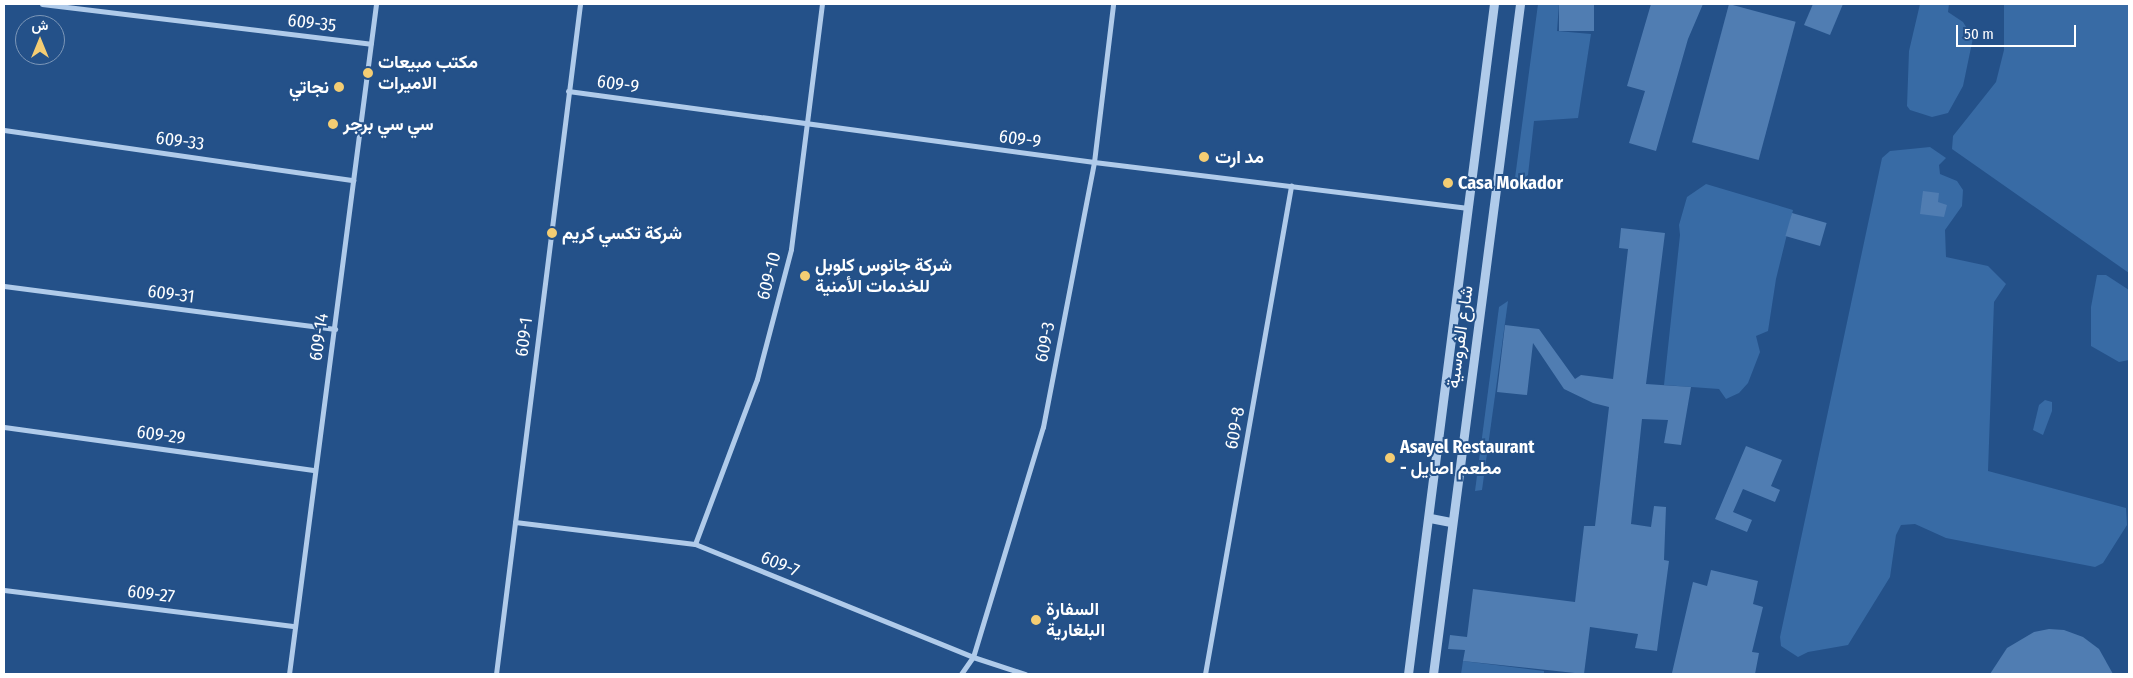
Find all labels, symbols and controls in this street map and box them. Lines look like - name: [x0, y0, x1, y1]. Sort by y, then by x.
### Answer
- street label: 609-35: [286, 9, 338, 37]
- north arrow: [15, 15, 65, 65]
- scale bar: [1958, 15, 2078, 47]
- text: ش: [32, 17, 48, 34]
- text: 50 m: [1964, 25, 1994, 43]
- place label: مكتب مبيعات الاميرات: [378, 52, 478, 94]
- marker: مكتب مبيعات الاميرات: [362, 67, 374, 79]
- street label: 609-9: [596, 70, 640, 98]
- place label: نجاتي: [289, 76, 329, 98]
- marker: نجاتي: [333, 81, 345, 93]
- place label: سي سي برجر: [343, 113, 434, 135]
- marker: سي سي برجر: [327, 118, 339, 130]
- street label: 609-9: [998, 125, 1042, 153]
- street label: 609-33: [154, 127, 206, 155]
- place label: مد ارت: [1215, 146, 1264, 168]
- marker: مد ارت: [1197, 150, 1211, 164]
- place label: Casa Mokador: [1458, 172, 1563, 194]
- marker: Casa Mokador: [1442, 177, 1454, 189]
- place label: شركة تكسي كريم: [562, 222, 682, 244]
- marker: شركة تكسي كريم: [546, 227, 558, 239]
- street label: 609-10: [752, 250, 786, 302]
- place label: شركة جانوس كلوبل للخدمات الأمنية: [815, 255, 952, 298]
- marker: شركة جانوس كلوبل للخدمات الأمنية: [799, 270, 811, 282]
- street label: 609-31: [146, 280, 196, 308]
- street label: شارع الفروسية: [1442, 284, 1478, 390]
- street label: 609-14: [305, 312, 333, 362]
- street label: 609-1: [511, 316, 537, 358]
- street label: 609-3: [1031, 320, 1059, 364]
- street label: 609-8: [1221, 405, 1249, 451]
- street label: 609-29: [135, 421, 187, 449]
- place label: Asayel Restaurant - مطعم اصايل: [1400, 437, 1535, 479]
- marker: Asayel Restaurant - مطعم اصايل: [1384, 452, 1396, 464]
- street label: 609-7: [758, 547, 802, 581]
- street label: 609-27: [126, 580, 176, 608]
- place label: السفارة البلغارية: [1046, 599, 1105, 642]
- marker: السفارة البلغارية: [1030, 614, 1042, 626]

